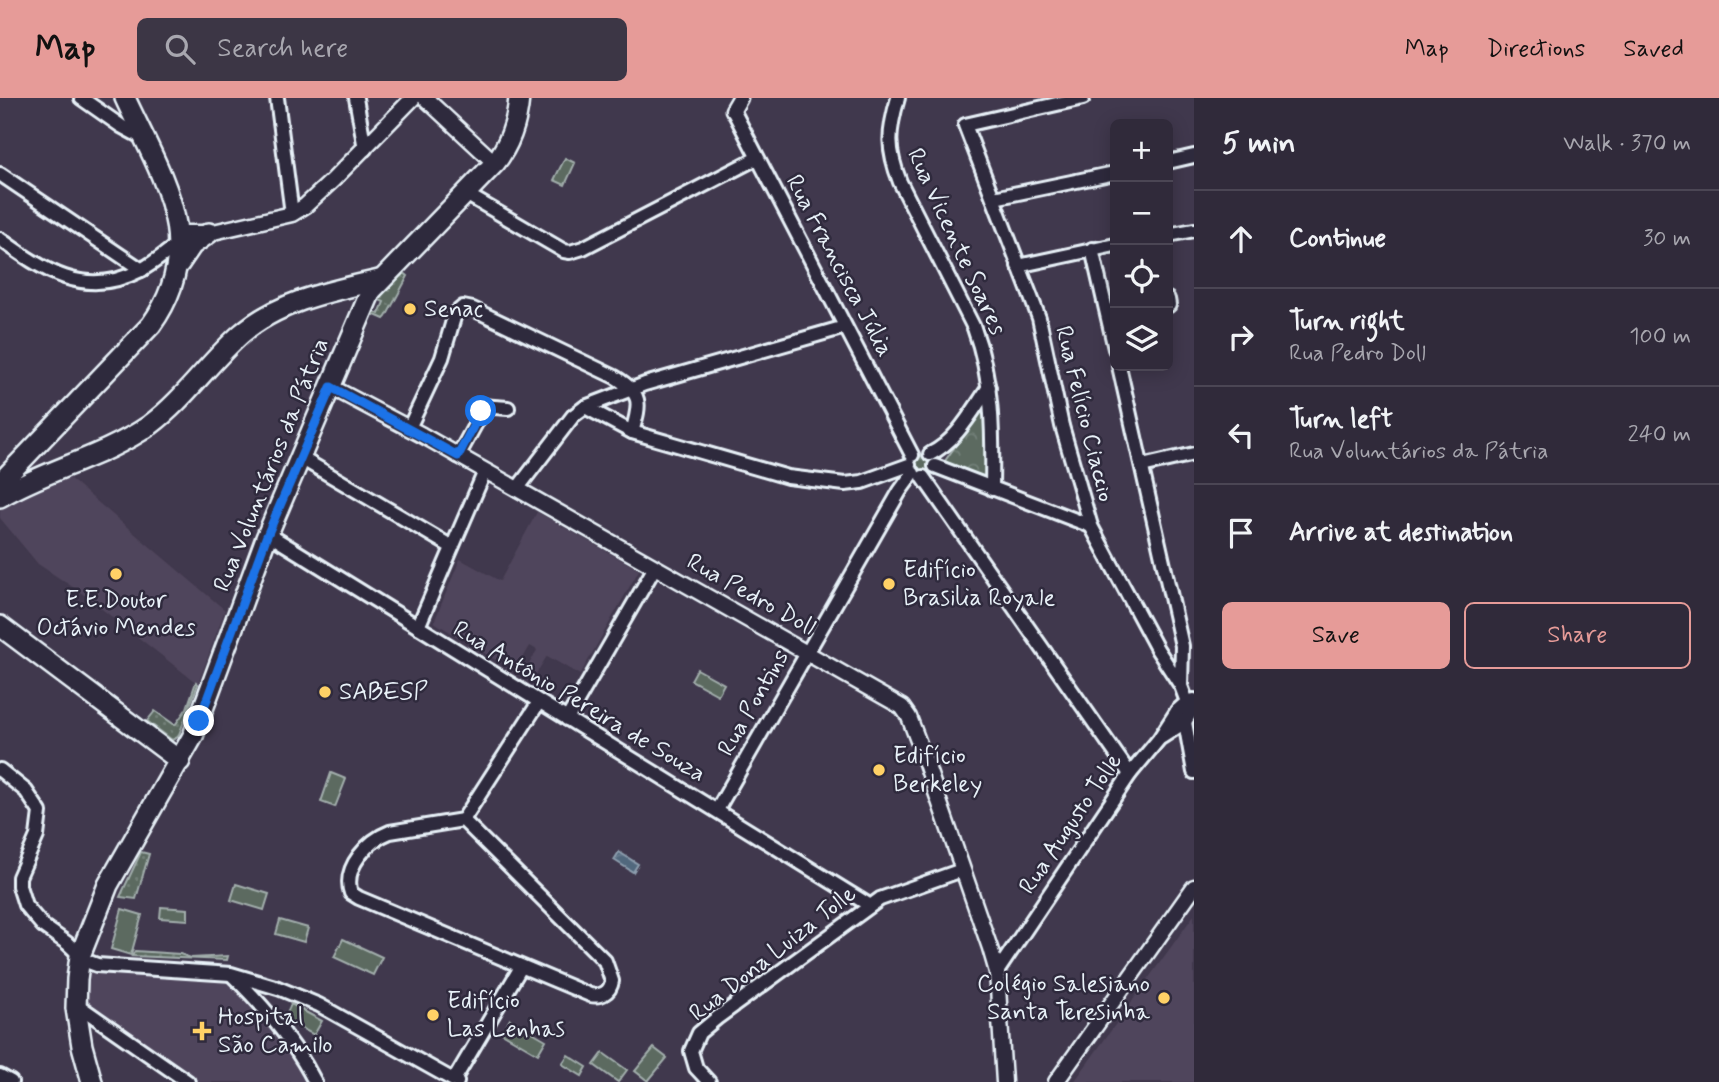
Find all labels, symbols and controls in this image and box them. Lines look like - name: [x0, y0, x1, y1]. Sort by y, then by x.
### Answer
- search box: [137, 18, 627, 81]
- text: Map: [35, 27, 95, 71]
- icon: search: [161, 30, 199, 68]
- text: Search here: [217, 32, 348, 66]
- text: Map: [1405, 34, 1449, 65]
- text: Directions: [1487, 34, 1585, 65]
- text: Saved: [1623, 34, 1684, 65]
- map controls: [1110, 119, 1173, 371]
- button: +: [1110, 119, 1173, 182]
- text: 5 min: [1222, 124, 1296, 163]
- text: Walk · 370 m: [1563, 129, 1691, 159]
- street label: Rua Vicente Soares: [899, 144, 1013, 341]
- street label: Rua Francisca Júlia: [778, 170, 900, 362]
- button: −: [1110, 182, 1173, 245]
- icon: ahead: [1222, 220, 1260, 258]
- text: Continue: [1289, 222, 1386, 256]
- text: 30 m: [1643, 224, 1691, 254]
- button: locate: [1110, 245, 1173, 308]
- place label: Senac: [424, 294, 483, 325]
- marker: Senac: [402, 301, 418, 317]
- text: Turn right: [1289, 305, 1405, 339]
- button: layers: [1110, 308, 1173, 371]
- icon: right: [1222, 318, 1260, 356]
- text: 100 m: [1629, 322, 1691, 352]
- street label: Rua Felício Ciaccio: [1047, 323, 1121, 505]
- street label: Rua Voluntários da Pátria: [207, 334, 337, 596]
- text: Rua Pedro Doll: [1289, 339, 1426, 369]
- route start: [465, 395, 496, 426]
- text: Turn left: [1289, 403, 1393, 437]
- icon: left: [1222, 416, 1260, 454]
- text: 240 m: [1627, 420, 1691, 450]
- text: Rua Voluntários da Pátria: [1289, 437, 1548, 467]
- icon: arrive: [1222, 514, 1260, 552]
- text: Arrive at destination: [1289, 516, 1513, 550]
- street label: Rua Pedro Doll: [681, 547, 821, 643]
- place label: Edifício Brasilia Royale: [903, 555, 1056, 614]
- marker: E.E.Doutor Octávio Mendes: [108, 566, 124, 582]
- marker: Edifício Brasilia Royale: [881, 576, 897, 592]
- place label: E.E.Doutor Octávio Mendes: [36, 585, 196, 644]
- button: Save: [1222, 602, 1450, 669]
- button: Share: [1464, 602, 1691, 669]
- street label: Rua Antônio Pereira de Souza: [447, 614, 711, 790]
- street label: Rua Pontins: [711, 644, 797, 762]
- place label: SABESP: [339, 677, 429, 708]
- marker: SABESP: [317, 684, 333, 700]
- route end: [183, 705, 214, 736]
- place label: Edifício Berkeley: [893, 741, 982, 800]
- street label: Rua Augusto Tolle: [1012, 747, 1130, 901]
- marker: Edifício Berkeley: [871, 762, 887, 778]
- street label: Rua Dona Luiza Tolle: [683, 879, 863, 1029]
- place label: Colégio Salesiano Santa Teresinha: [977, 969, 1151, 1028]
- place label: Edifício Las Lenhas: [447, 986, 565, 1045]
- marker: Colégio Salesiano Santa Teresinha: [1156, 990, 1172, 1006]
- place label: Hospital São Camilo: [218, 1002, 333, 1061]
- marker: Edifício Las Lenhas: [425, 1007, 441, 1023]
- marker: Hospital São Camilo: [192, 1021, 212, 1041]

